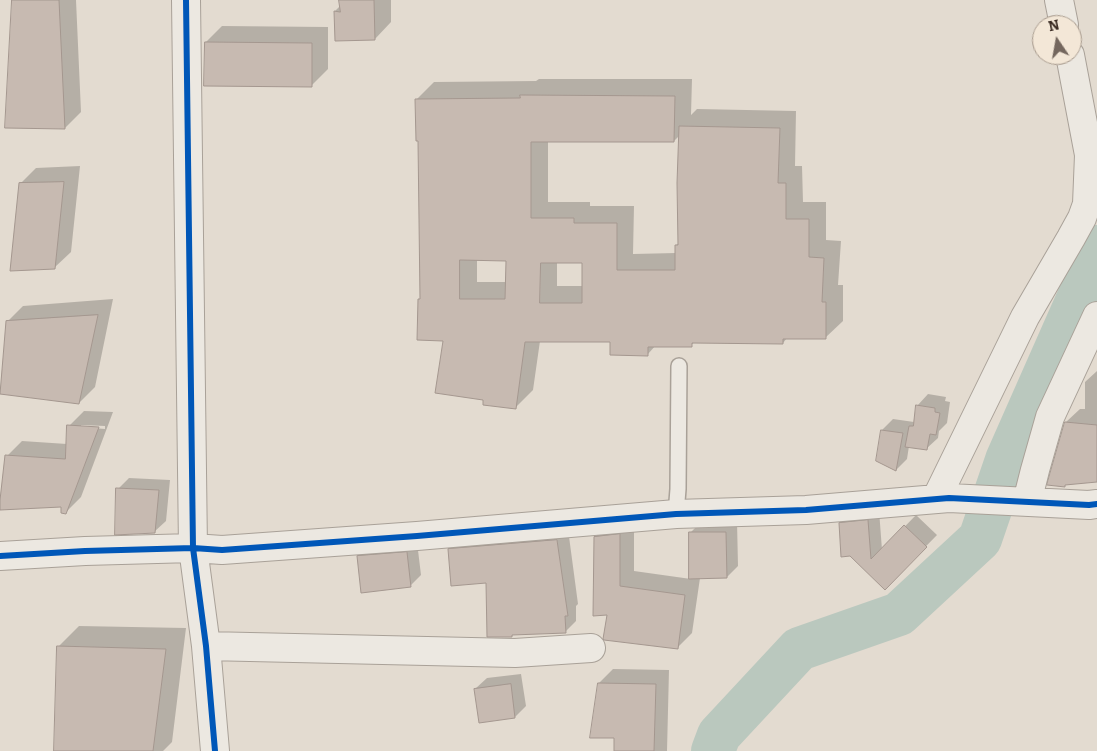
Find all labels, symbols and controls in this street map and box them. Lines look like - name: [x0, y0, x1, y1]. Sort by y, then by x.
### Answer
- north arrow: [1032, 15, 1082, 65]
- text: N: [1047, 16, 1061, 35]

